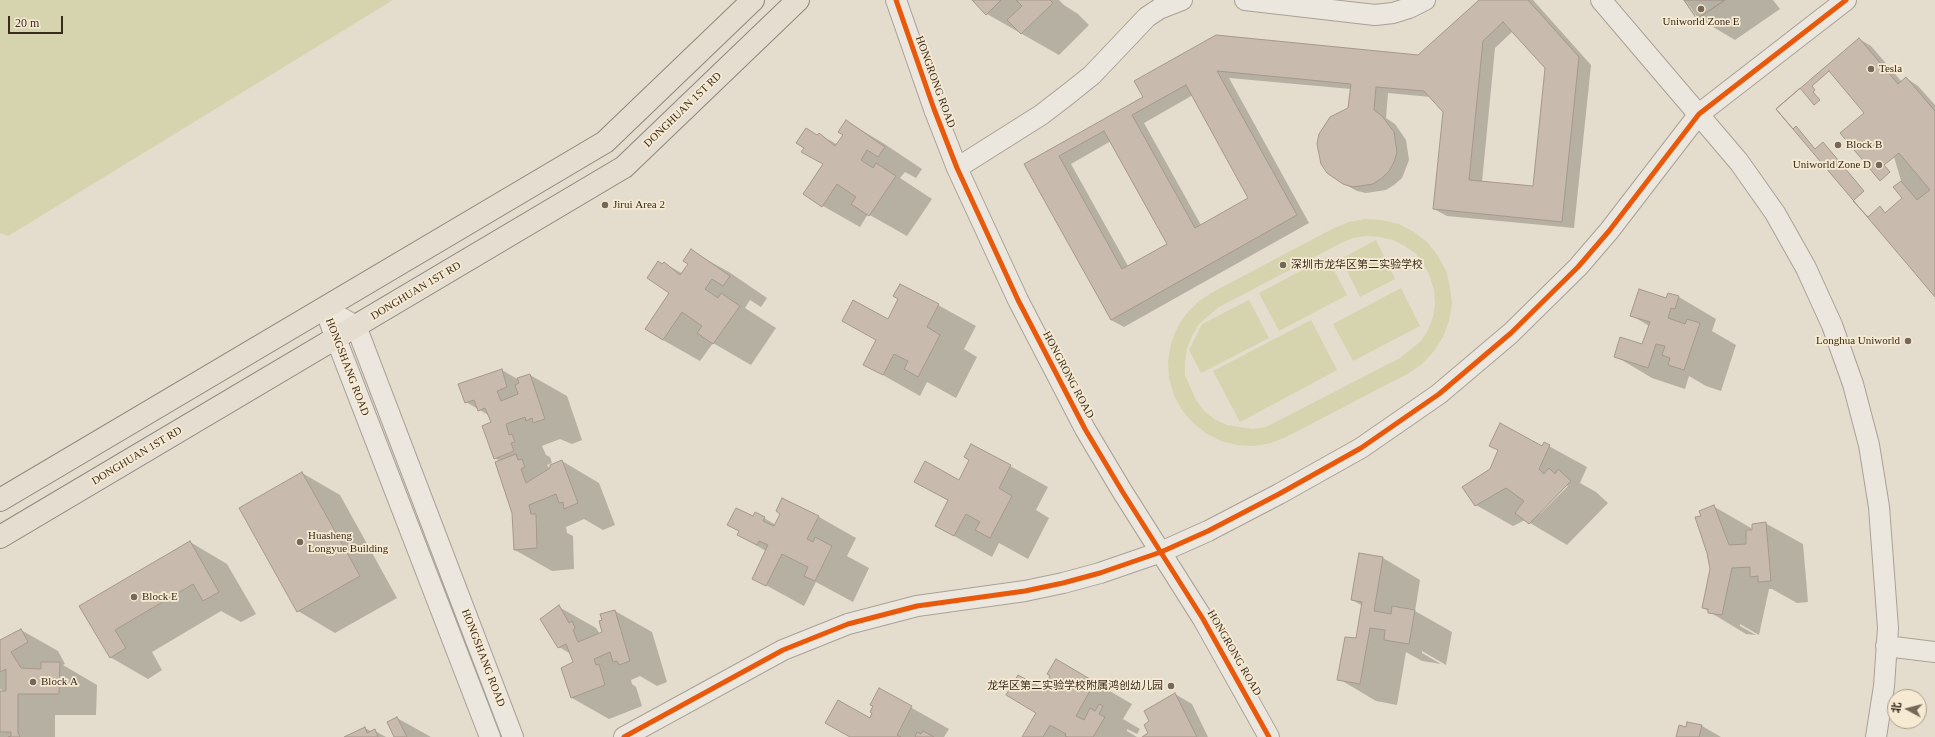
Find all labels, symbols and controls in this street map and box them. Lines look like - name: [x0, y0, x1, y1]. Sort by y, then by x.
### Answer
- marker: Uniworld Zone E: [1696, 4, 1706, 14]
- scale bar: [10, 8, 65, 34]
- place label: Uniworld Zone E: [1663, 15, 1739, 29]
- text: 20 m: [15, 16, 39, 30]
- street label: HONGRONG ROAD: [912, 34, 958, 130]
- place label: Tesla: [1879, 62, 1902, 76]
- marker: Tesla: [1866, 64, 1876, 74]
- street label: DONGHUAN 1ST RD: [641, 70, 725, 150]
- place label: Block B: [1846, 138, 1882, 152]
- marker: Block B: [1833, 140, 1843, 150]
- place label: Uniworld Zone D: [1793, 158, 1871, 172]
- marker: Uniworld Zone D: [1874, 160, 1884, 170]
- place label: Jirui Area 2: [613, 198, 665, 212]
- marker: Jirui Area 2: [600, 200, 610, 210]
- place label: 深圳市龙华区第二实验学校: [1291, 258, 1423, 272]
- street label: DONGHUAN 1ST RD: [369, 259, 463, 323]
- marker: 深圳市龙华区第二实验学校: [1278, 260, 1288, 270]
- street label: HONGSHANG ROAD: [322, 316, 372, 418]
- street label: HONGRONG ROAD: [1039, 329, 1097, 421]
- place label: Longhua Uniworld: [1816, 334, 1900, 348]
- marker: Longhua Uniworld: [1903, 336, 1913, 346]
- street label: DONGHUAN 1ST RD: [90, 424, 184, 488]
- place label: Huasheng Longyue Building: [308, 529, 388, 555]
- marker: Huasheng Longyue Building: [295, 537, 305, 547]
- place label: Block E: [142, 590, 178, 604]
- marker: Block E: [129, 592, 139, 602]
- street label: HONGSHANG ROAD: [458, 607, 508, 709]
- street label: HONGRONG ROAD: [1204, 608, 1264, 698]
- place label: Block A: [41, 675, 78, 689]
- marker: Block A: [28, 677, 38, 687]
- place label: 龙华区第二实验学校附属鸿创幼儿园: [987, 679, 1163, 693]
- marker: 龙华区第二实验学校附属鸿创幼儿园: [1166, 681, 1176, 691]
- north arrow: [1887, 689, 1927, 729]
- text: 北: [1889, 701, 1903, 714]

